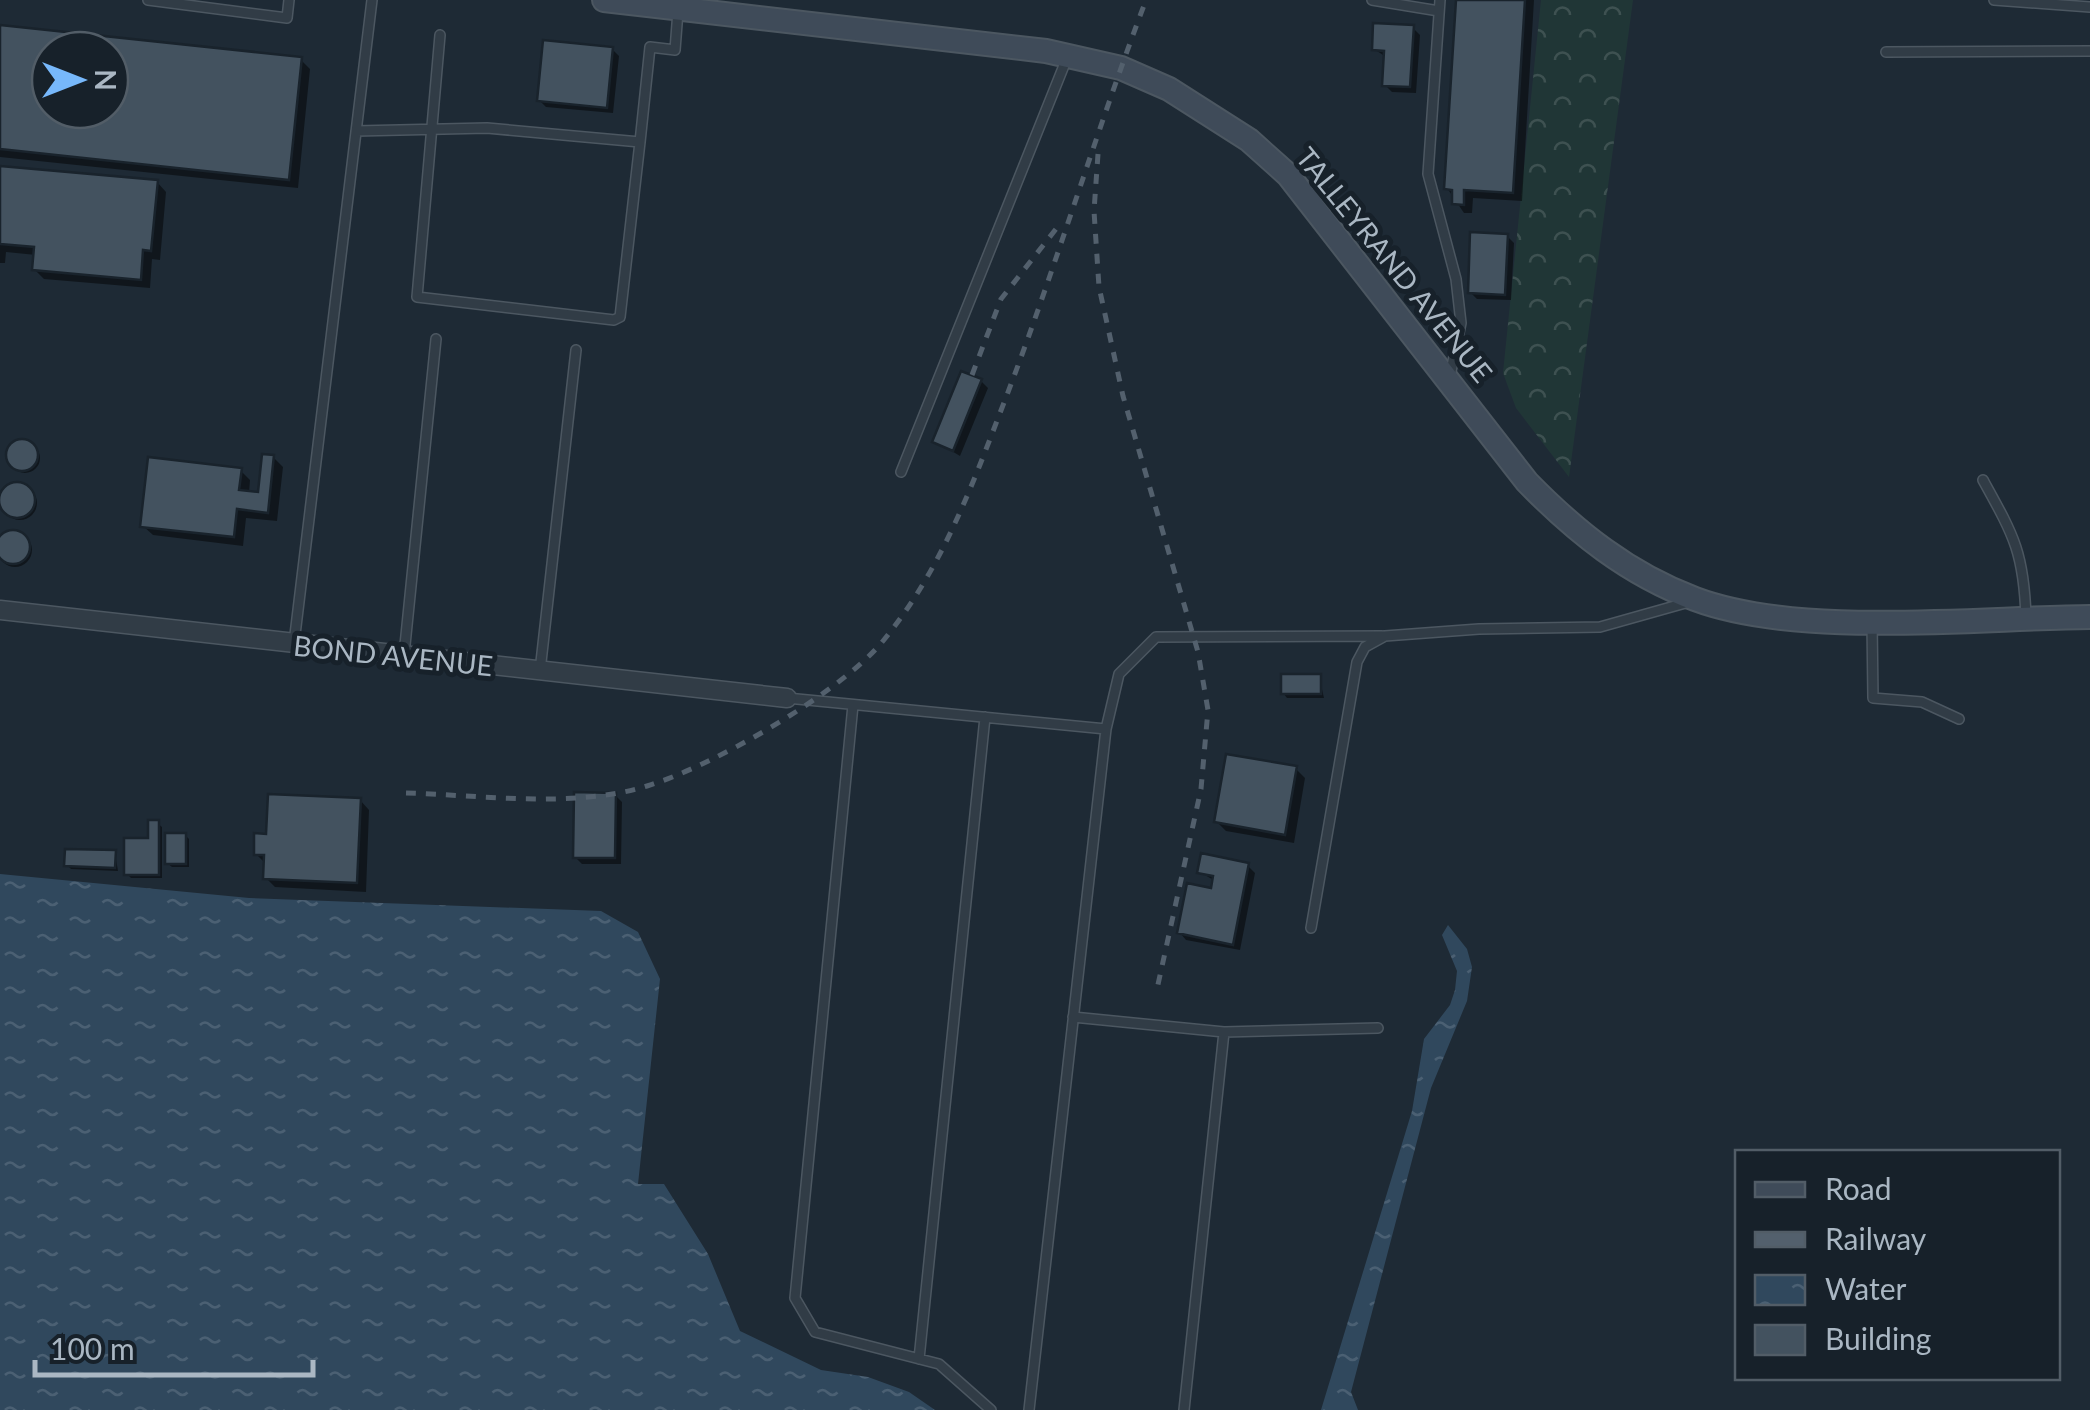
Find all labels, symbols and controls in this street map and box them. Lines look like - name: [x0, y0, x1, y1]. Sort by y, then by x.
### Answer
- north arrow: [30, 30, 130, 130]
- text: N: [89, 69, 123, 91]
- street label: TALLEYRAND AVENUE: [1290, 140, 1500, 389]
- street label: BOND AVENUE: [292, 628, 494, 682]
- legend: [1735, 1150, 2060, 1380]
- text: Road: [1825, 1170, 1892, 1206]
- text: Railway: [1825, 1220, 1927, 1256]
- text: Water: [1825, 1270, 1907, 1306]
- scale bar: [35, 1315, 312, 1377]
- text: Building: [1825, 1320, 1931, 1356]
- text: 100 m: [50, 1330, 135, 1366]

